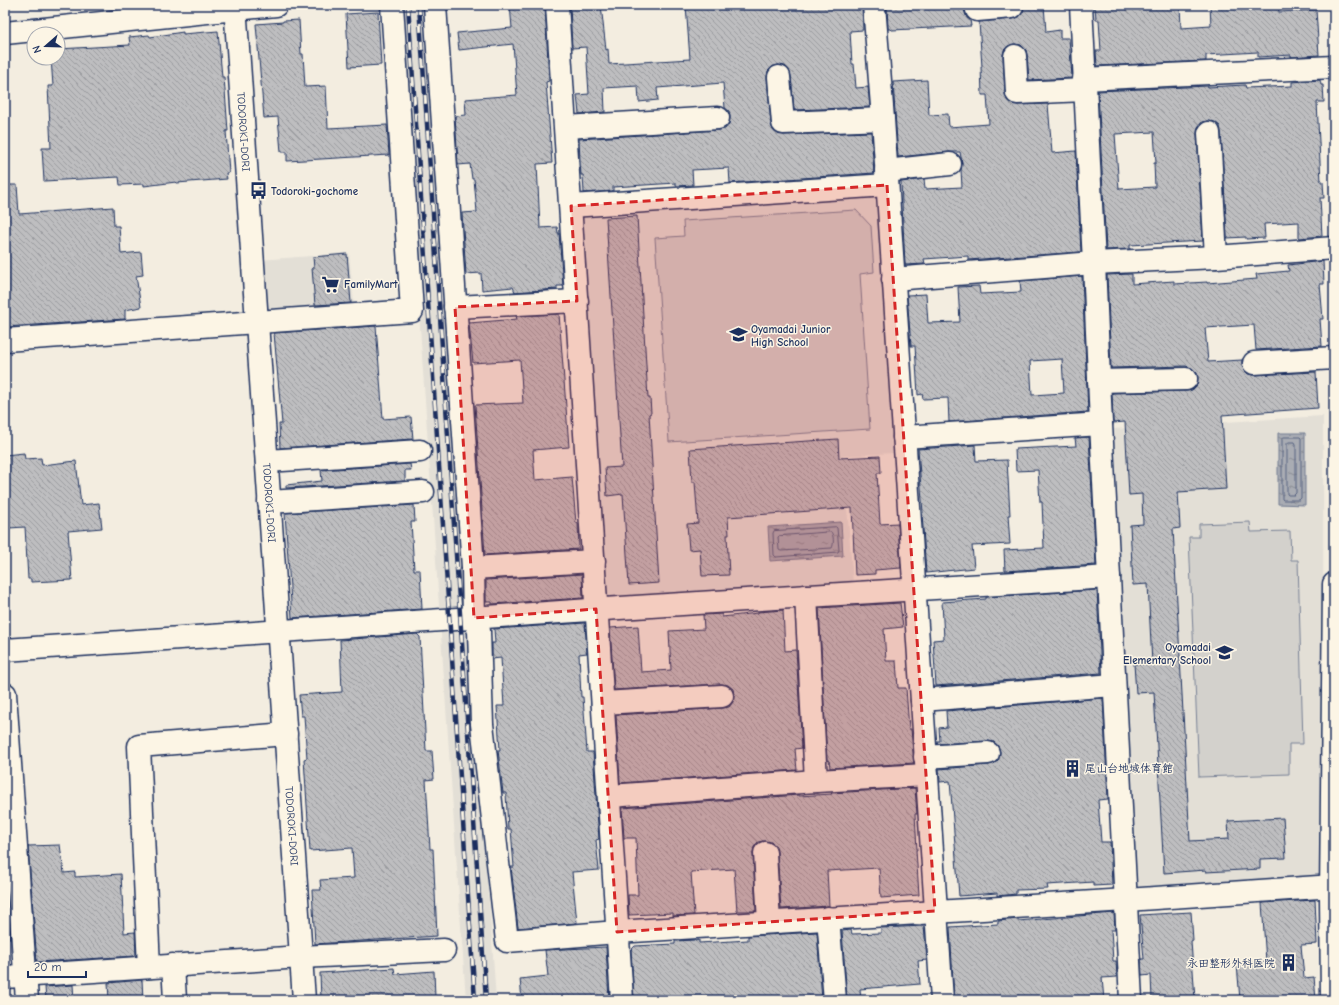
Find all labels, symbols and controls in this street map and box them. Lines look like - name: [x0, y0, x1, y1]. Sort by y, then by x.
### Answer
- north arrow: [26, 26, 66, 66]
- text: N: [30, 44, 44, 55]
- street label: TODOROKI-DORI: [235, 92, 253, 172]
- bus stop icon: Todoroki-gochome: [248, 181, 268, 201]
- place label: Todoroki-gochome: [271, 185, 359, 198]
- supermarket icon: FamilyMart: [321, 274, 341, 294]
- place label: FamilyMart: [344, 278, 398, 291]
- place label: Oyamadai Junior High School: [751, 323, 831, 349]
- school or university icon: Oyamadai Junior High School: [728, 325, 748, 345]
- street label: TODOROKI-DORI: [260, 463, 279, 543]
- place label: Oyamadai Elementary School: [1123, 641, 1211, 667]
- school or university icon: Oyamadai Elementary School: [1214, 643, 1234, 663]
- building icon: 尾山台地域体育館: [1062, 758, 1082, 778]
- place label: 尾山台地域体育館: [1085, 762, 1173, 775]
- street label: TODOROKI-DORI: [283, 786, 301, 866]
- scale bar: [28, 953, 86, 979]
- building icon: 永田整形外科医院: [1278, 953, 1298, 973]
- place label: 永田整形外科医院: [1187, 957, 1275, 970]
- text: 20 m: [34, 960, 62, 974]

